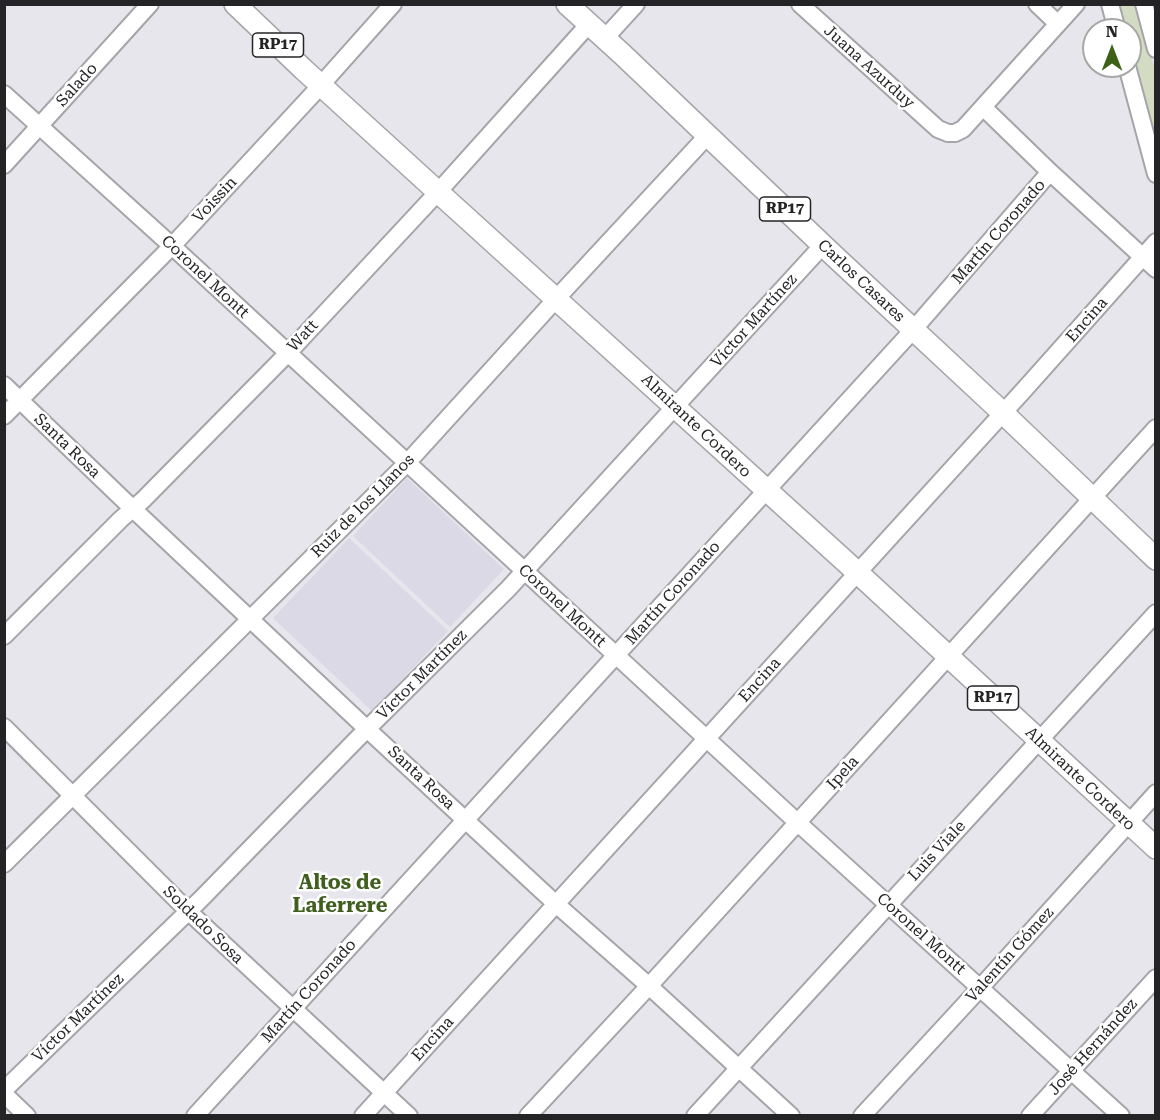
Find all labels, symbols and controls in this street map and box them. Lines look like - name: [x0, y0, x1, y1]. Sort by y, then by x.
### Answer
- north arrow: [1082, 18, 1142, 78]
- street label: Juana Azurduy: [820, 21, 918, 113]
- text: N: [1106, 22, 1118, 41]
- road number: RP17: [252, 33, 304, 57]
- street label: Salado: [52, 59, 102, 111]
- street label: Voissin: [189, 173, 241, 227]
- street label: Martín Coronado: [948, 176, 1050, 288]
- road number: RP17: [760, 197, 810, 221]
- street label: Coronel Montt: [157, 231, 253, 323]
- street label: Carlos Casares: [813, 236, 909, 326]
- street label: Víctor Martínez: [707, 270, 801, 372]
- street label: Encina: [1062, 293, 1112, 347]
- street label: Watt: [284, 316, 322, 356]
- street label: Almirante Cordero: [637, 370, 755, 482]
- street label: Santa Rosa: [30, 410, 104, 482]
- street label: Ruiz de los Llanos: [307, 450, 419, 562]
- street label: Martín Coronado: [622, 537, 724, 649]
- street label: Coronel Montt: [514, 560, 610, 652]
- street label: Víctor Martínez: [373, 626, 471, 724]
- street label: Encina: [735, 654, 785, 706]
- road number: RP17: [968, 686, 1018, 710]
- street label: Almirante Cordero: [1021, 723, 1139, 835]
- street label: Santa Rosa: [384, 742, 458, 814]
- street label: Ipela: [823, 752, 863, 794]
- street label: Luis Viale: [904, 817, 970, 885]
- district label: Altos de Laferrere: [292, 871, 388, 918]
- street label: Soldado Sosa: [159, 882, 247, 968]
- street label: Coronel Montt: [873, 889, 969, 979]
- street label: Valentín Gómez: [962, 903, 1058, 1007]
- street label: Martín Coronado: [258, 935, 360, 1047]
- street label: Víctor Martínez: [28, 970, 128, 1066]
- street label: José Hernández: [1045, 995, 1141, 1099]
- street label: Encina: [408, 1013, 458, 1065]

